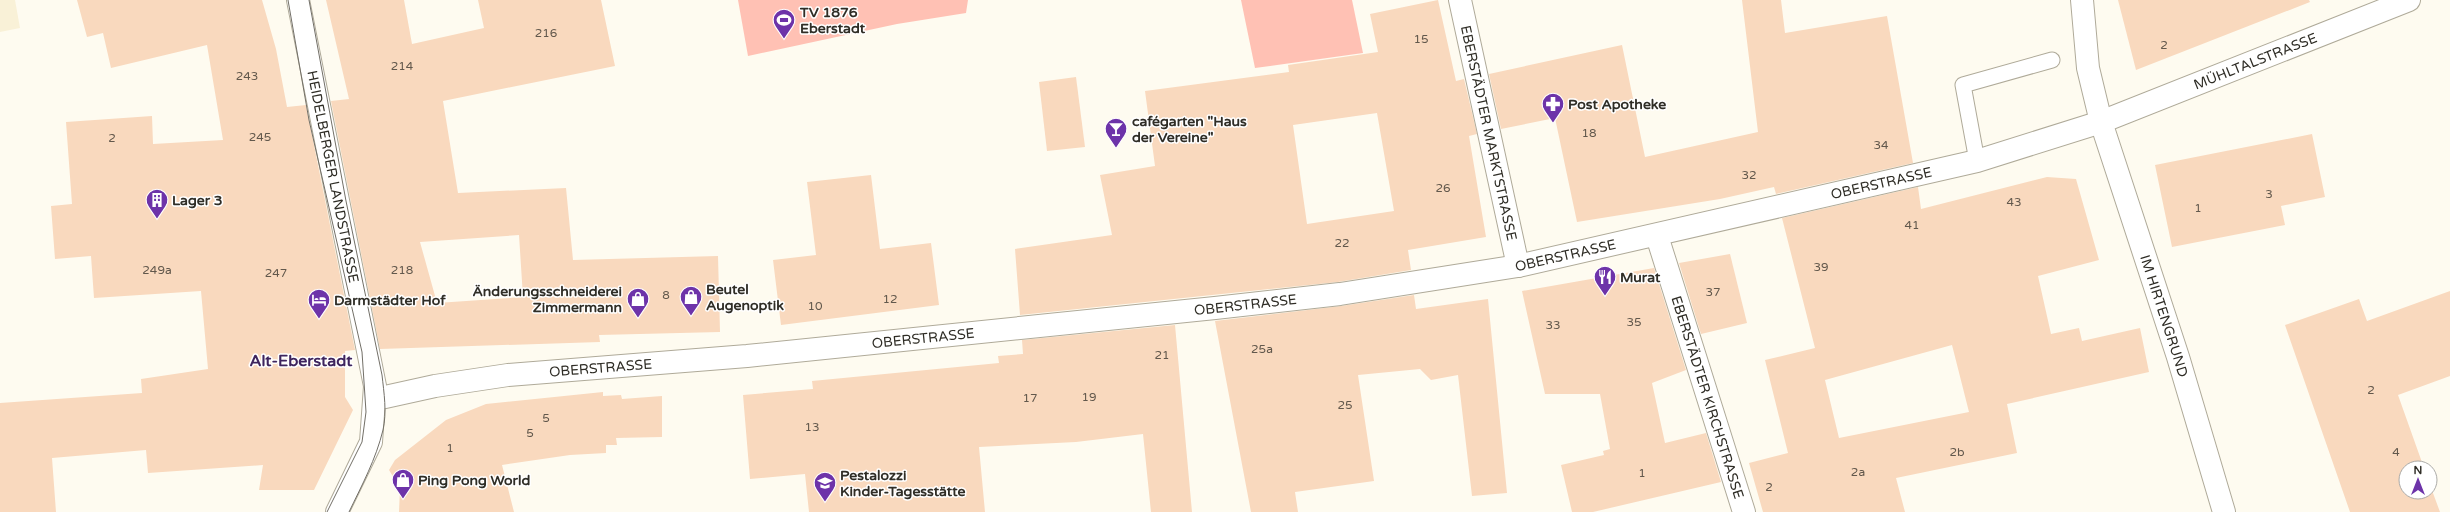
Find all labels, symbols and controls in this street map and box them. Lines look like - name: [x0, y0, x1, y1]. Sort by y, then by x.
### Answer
- place label: TV 1876 Eberstadt: [799, 4, 866, 37]
- sports icon: TV 1876 Eberstadt: [771, 7, 797, 40]
- street label: EBERSTÄDTER MARKTSTRASSE: [1457, 24, 1521, 242]
- house number: 216: [535, 26, 557, 40]
- street label: MÜHLTALSTRASSE: [2191, 29, 2319, 93]
- house number: 15: [1413, 32, 1429, 46]
- house number: 2: [2160, 38, 2168, 52]
- house number: 214: [391, 59, 414, 73]
- house number: 243: [236, 69, 258, 83]
- street label: HEIDELBERGER LANDSTRASSE: [304, 69, 363, 284]
- pharmacy icon: Post Apotheke: [1540, 91, 1566, 124]
- place label: Post Apotheke: [1568, 96, 1666, 113]
- place label: cafégarten "Haus der Vereine": [1132, 113, 1247, 146]
- bar icon: cafégarten "Haus der Vereine": [1103, 116, 1129, 149]
- house number: 18: [1581, 126, 1597, 140]
- house number: 245: [249, 130, 271, 144]
- house number: 2: [108, 131, 116, 145]
- house number: 34: [1873, 138, 1889, 152]
- street label: OBERSTRASSE: [1829, 163, 1933, 203]
- house number: 32: [1741, 168, 1757, 182]
- house number: 26: [1435, 181, 1451, 195]
- building icon: Lager 3: [144, 187, 170, 220]
- house number: 3: [2265, 187, 2273, 201]
- place label: Lager 3: [172, 192, 223, 209]
- house number: 43: [2006, 195, 2022, 209]
- house number: 1: [2194, 201, 2202, 215]
- house number: 41: [1904, 218, 1920, 232]
- street label: OBERSTRASSE: [1513, 235, 1618, 275]
- house number: 22: [1334, 236, 1350, 250]
- street label: IM HIRTENGRUND: [2137, 253, 2192, 379]
- house number: 39: [1813, 260, 1829, 274]
- house number: 249a: [142, 263, 172, 277]
- house number: 218: [391, 263, 413, 277]
- restaurant icon: Murat: [1592, 264, 1618, 297]
- house number: 247: [265, 266, 287, 280]
- place label: Murat: [1620, 269, 1661, 286]
- place label: Beutel Augenoptik: [706, 281, 784, 314]
- place label: Änderungsschneiderei Zimmermann: [472, 283, 622, 316]
- shop icon: Beutel Augenoptik: [678, 284, 704, 317]
- house number: 37: [1705, 285, 1721, 299]
- shop icon: Änderungsschneiderei Zimmermann: [625, 286, 651, 319]
- hotel icon: Darmstädter Hof: [306, 287, 332, 320]
- house number: 8: [662, 288, 670, 302]
- street label: OBERSTRASSE: [1193, 290, 1298, 319]
- place label: Darmstädter Hof: [334, 292, 446, 309]
- house number: 12: [882, 292, 898, 306]
- street label: EBERSTÄDTER KIRCHSTRASSE: [1668, 294, 1748, 501]
- house number: 10: [807, 299, 823, 313]
- house number: 35: [1626, 315, 1642, 329]
- house number: 33: [1545, 318, 1561, 332]
- street label: OBERSTRASSE: [871, 324, 975, 352]
- house number: 25a: [1251, 342, 1273, 356]
- house number: 21: [1154, 348, 1170, 362]
- district label: Alt-Eberstadt: [250, 351, 353, 371]
- street label: OBERSTRASSE: [548, 355, 653, 380]
- house number: 2: [2367, 383, 2375, 397]
- house number: 19: [1081, 390, 1097, 404]
- house number: 17: [1022, 391, 1038, 405]
- house number: 25: [1337, 398, 1353, 412]
- house number: 5: [542, 411, 550, 425]
- house number: 13: [804, 420, 820, 434]
- house number: 5: [526, 426, 534, 440]
- house number: 1: [446, 441, 454, 455]
- house number: 2b: [1949, 445, 1965, 459]
- house number: 4: [2392, 445, 2400, 459]
- north arrow: [2398, 460, 2438, 500]
- text: N: [2414, 464, 2422, 477]
- house number: 2a: [1851, 465, 1865, 479]
- house number: 1: [1638, 466, 1646, 480]
- shop icon: Ping Pong World: [390, 467, 416, 500]
- place label: Pestalozzi Kinder-Tagesstätte: [840, 467, 965, 500]
- school or university icon: Pestalozzi Kinder-Tagesstätte: [812, 470, 838, 503]
- place label: Ping Pong World: [418, 472, 530, 489]
- house number: 2: [1765, 480, 1773, 494]

